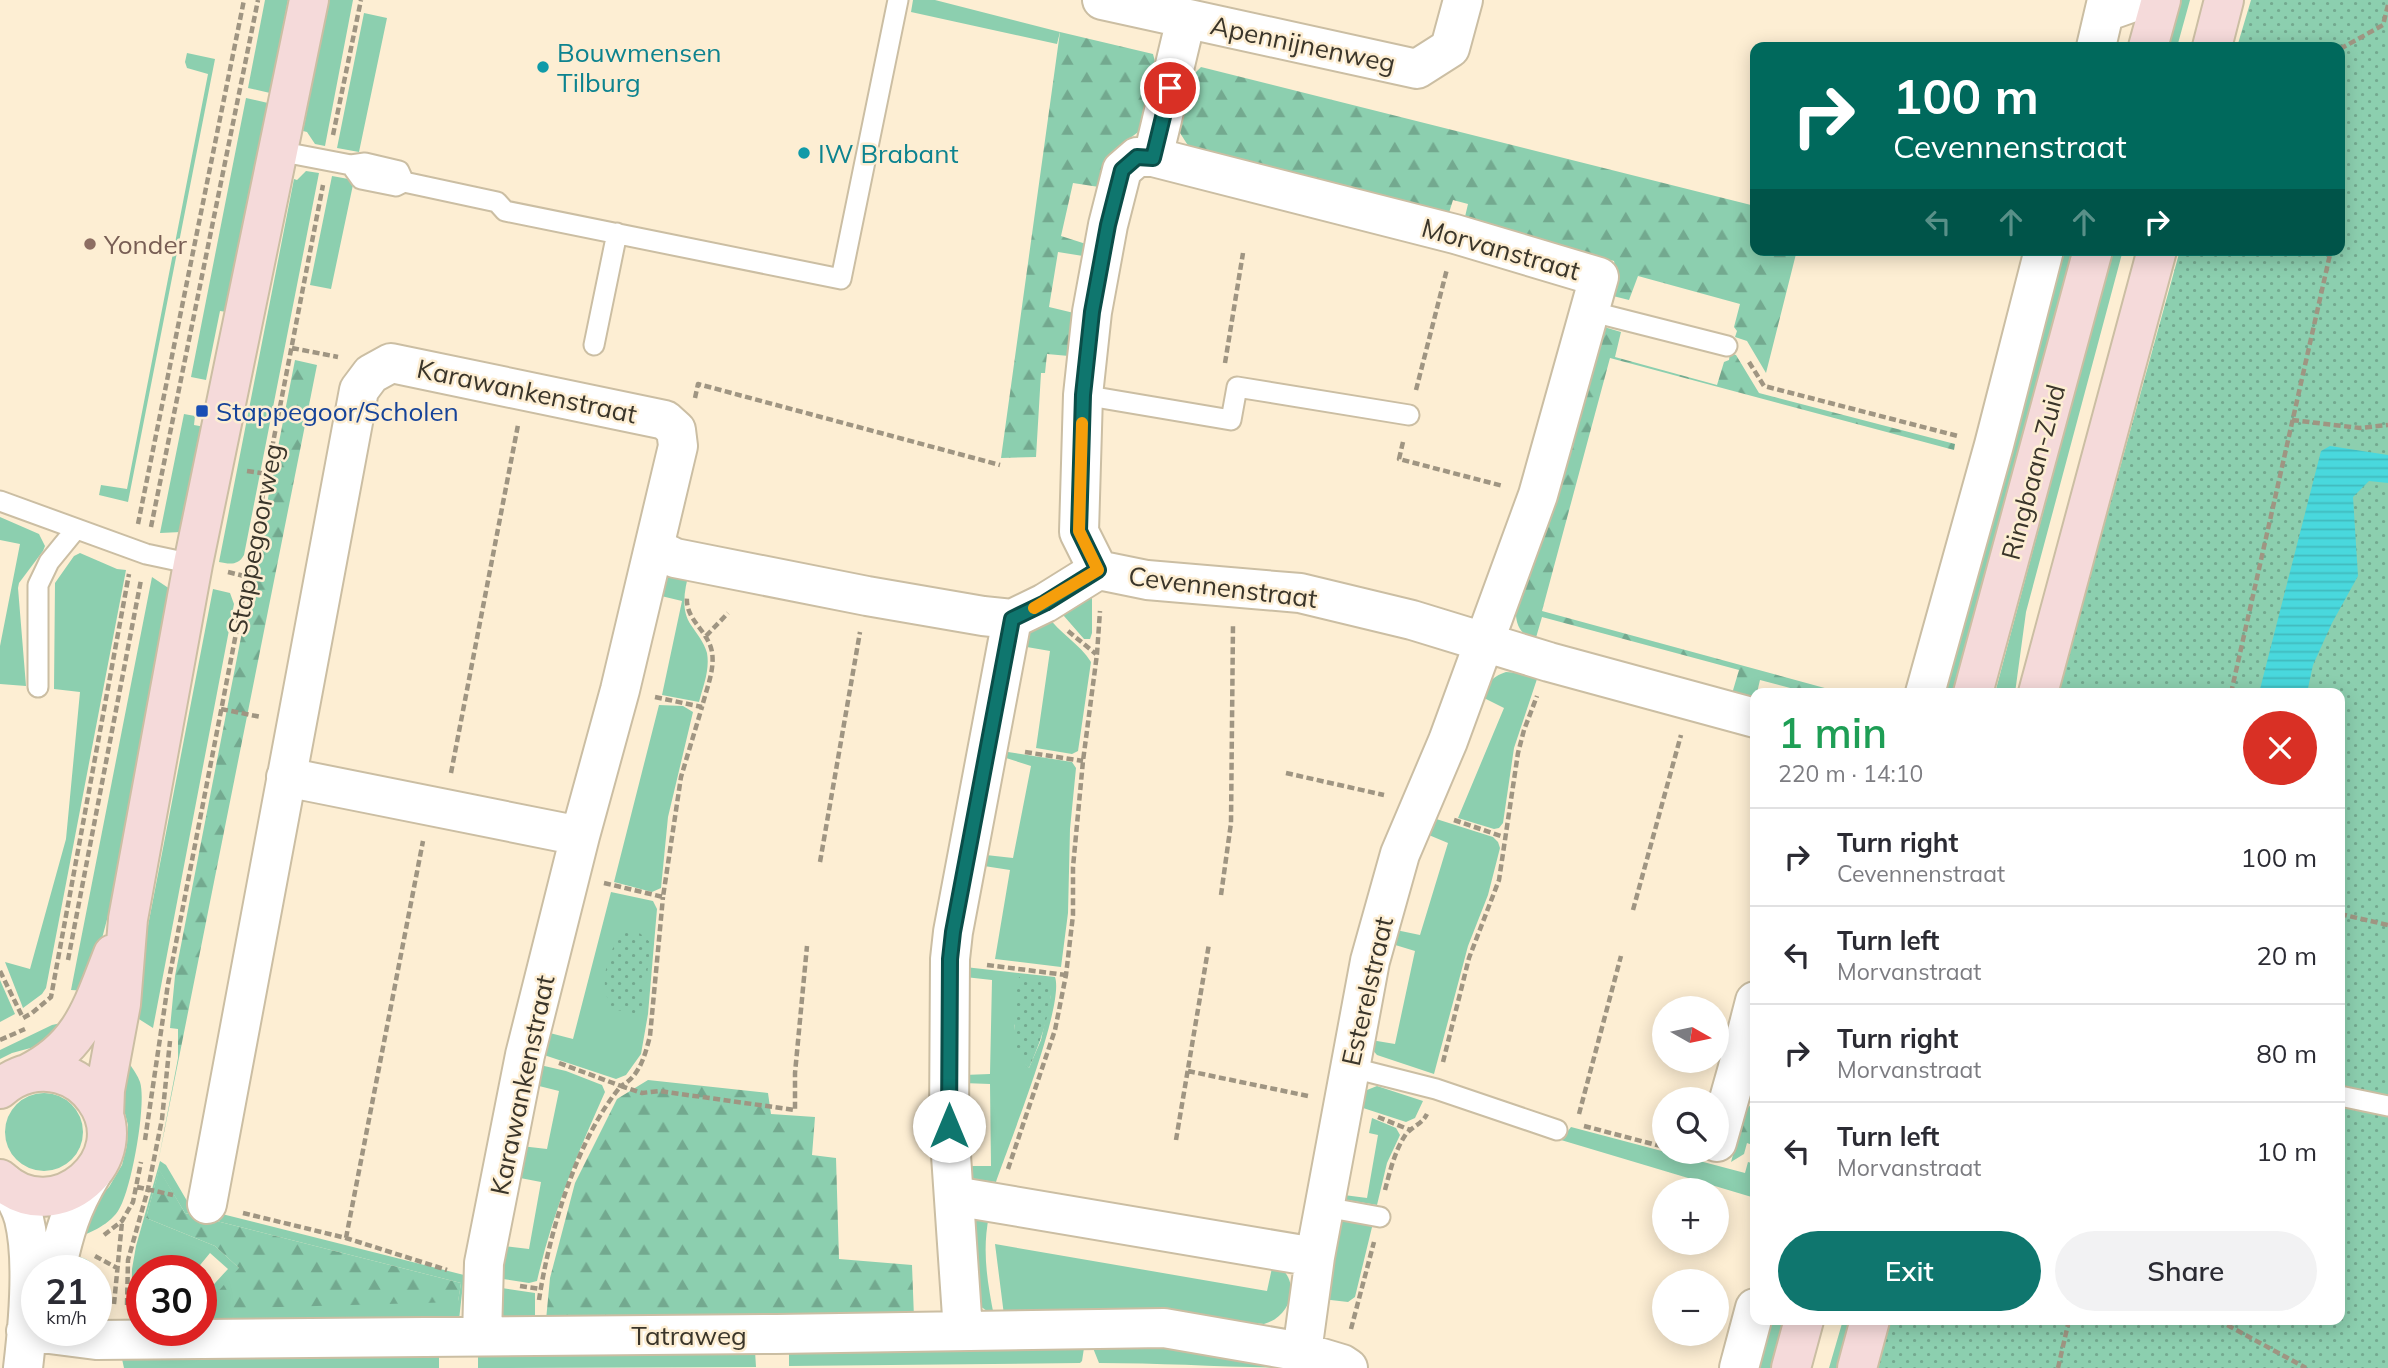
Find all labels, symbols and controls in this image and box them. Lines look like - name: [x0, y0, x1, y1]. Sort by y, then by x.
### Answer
- street label: Apennijnenweg: [1207, 8, 1399, 80]
- place label: Bouwmensen Tilburg: [557, 36, 722, 99]
- pin: [1140, 58, 1200, 118]
- marker: Bouwmensen Tilburg: [535, 59, 551, 75]
- text: 100 m: [1893, 65, 2039, 126]
- icon: arrive: [1151, 69, 1189, 107]
- icon: right: [1778, 70, 1869, 161]
- text: Cevennenstraat: [1893, 126, 2127, 166]
- place label: IW Brabant: [818, 137, 959, 170]
- marker: IW Brabant: [796, 145, 812, 161]
- icon: left: [1919, 203, 1957, 241]
- icon: ahead: [1992, 203, 2030, 241]
- icon: ahead: [2065, 203, 2103, 241]
- icon: right: [2138, 203, 2176, 241]
- street label: Morvanstraat: [1418, 211, 1584, 287]
- place label: Yonder: [103, 228, 188, 261]
- marker: Yonder: [82, 236, 98, 252]
- street label: Karawankenstraat: [414, 352, 640, 430]
- street label: Ringbaan-Zuid: [1994, 381, 2072, 563]
- place label: Stappegoor/Scholen: [216, 395, 459, 428]
- marker: Stappegoor/Scholen: [194, 403, 210, 419]
- street label: Stappegoorweg: [220, 441, 290, 637]
- street label: Cevennenstraat: [1127, 559, 1319, 615]
- text: 1 min: [1778, 706, 1887, 759]
- button: close: [2243, 711, 2317, 785]
- text: 220 m · 14:10: [1778, 759, 1923, 788]
- text: Turn right: [1837, 826, 1958, 859]
- icon: right: [1778, 838, 1816, 876]
- text: 100 m: [2241, 841, 2317, 874]
- text: Cevennenstraat: [1837, 859, 2005, 888]
- street label: Esterelstraat: [1334, 913, 1400, 1069]
- text: Turn left: [1837, 924, 1939, 957]
- icon: left: [1778, 936, 1816, 974]
- text: 20 m: [2256, 939, 2317, 972]
- text: Morvanstraat: [1837, 957, 1981, 986]
- street label: Karawankenstraat: [483, 972, 561, 1198]
- north arrow: [1652, 996, 1729, 1073]
- map controls: [1652, 996, 1729, 1346]
- text: Turn right: [1837, 1022, 1958, 1055]
- icon: right: [1778, 1034, 1816, 1072]
- text: 80 m: [2256, 1037, 2317, 1070]
- text: Morvanstraat: [1837, 1055, 1981, 1084]
- button: search: [1652, 1087, 1729, 1164]
- position arrow: [912, 1089, 986, 1163]
- text: Turn left: [1837, 1120, 1939, 1153]
- icon: left: [1778, 1132, 1816, 1170]
- text: 10 m: [2256, 1135, 2317, 1168]
- text: Morvanstraat: [1837, 1153, 1981, 1182]
- button: +: [1652, 1178, 1729, 1255]
- button: Exit: [1778, 1231, 2041, 1311]
- button: Share: [2055, 1231, 2317, 1311]
- speed limit sign: 30: [126, 1255, 217, 1346]
- text: 21: [45, 1269, 88, 1313]
- button: −: [1652, 1269, 1729, 1346]
- text: km/h: [46, 1306, 87, 1329]
- street label: Tatraweg: [631, 1319, 747, 1352]

